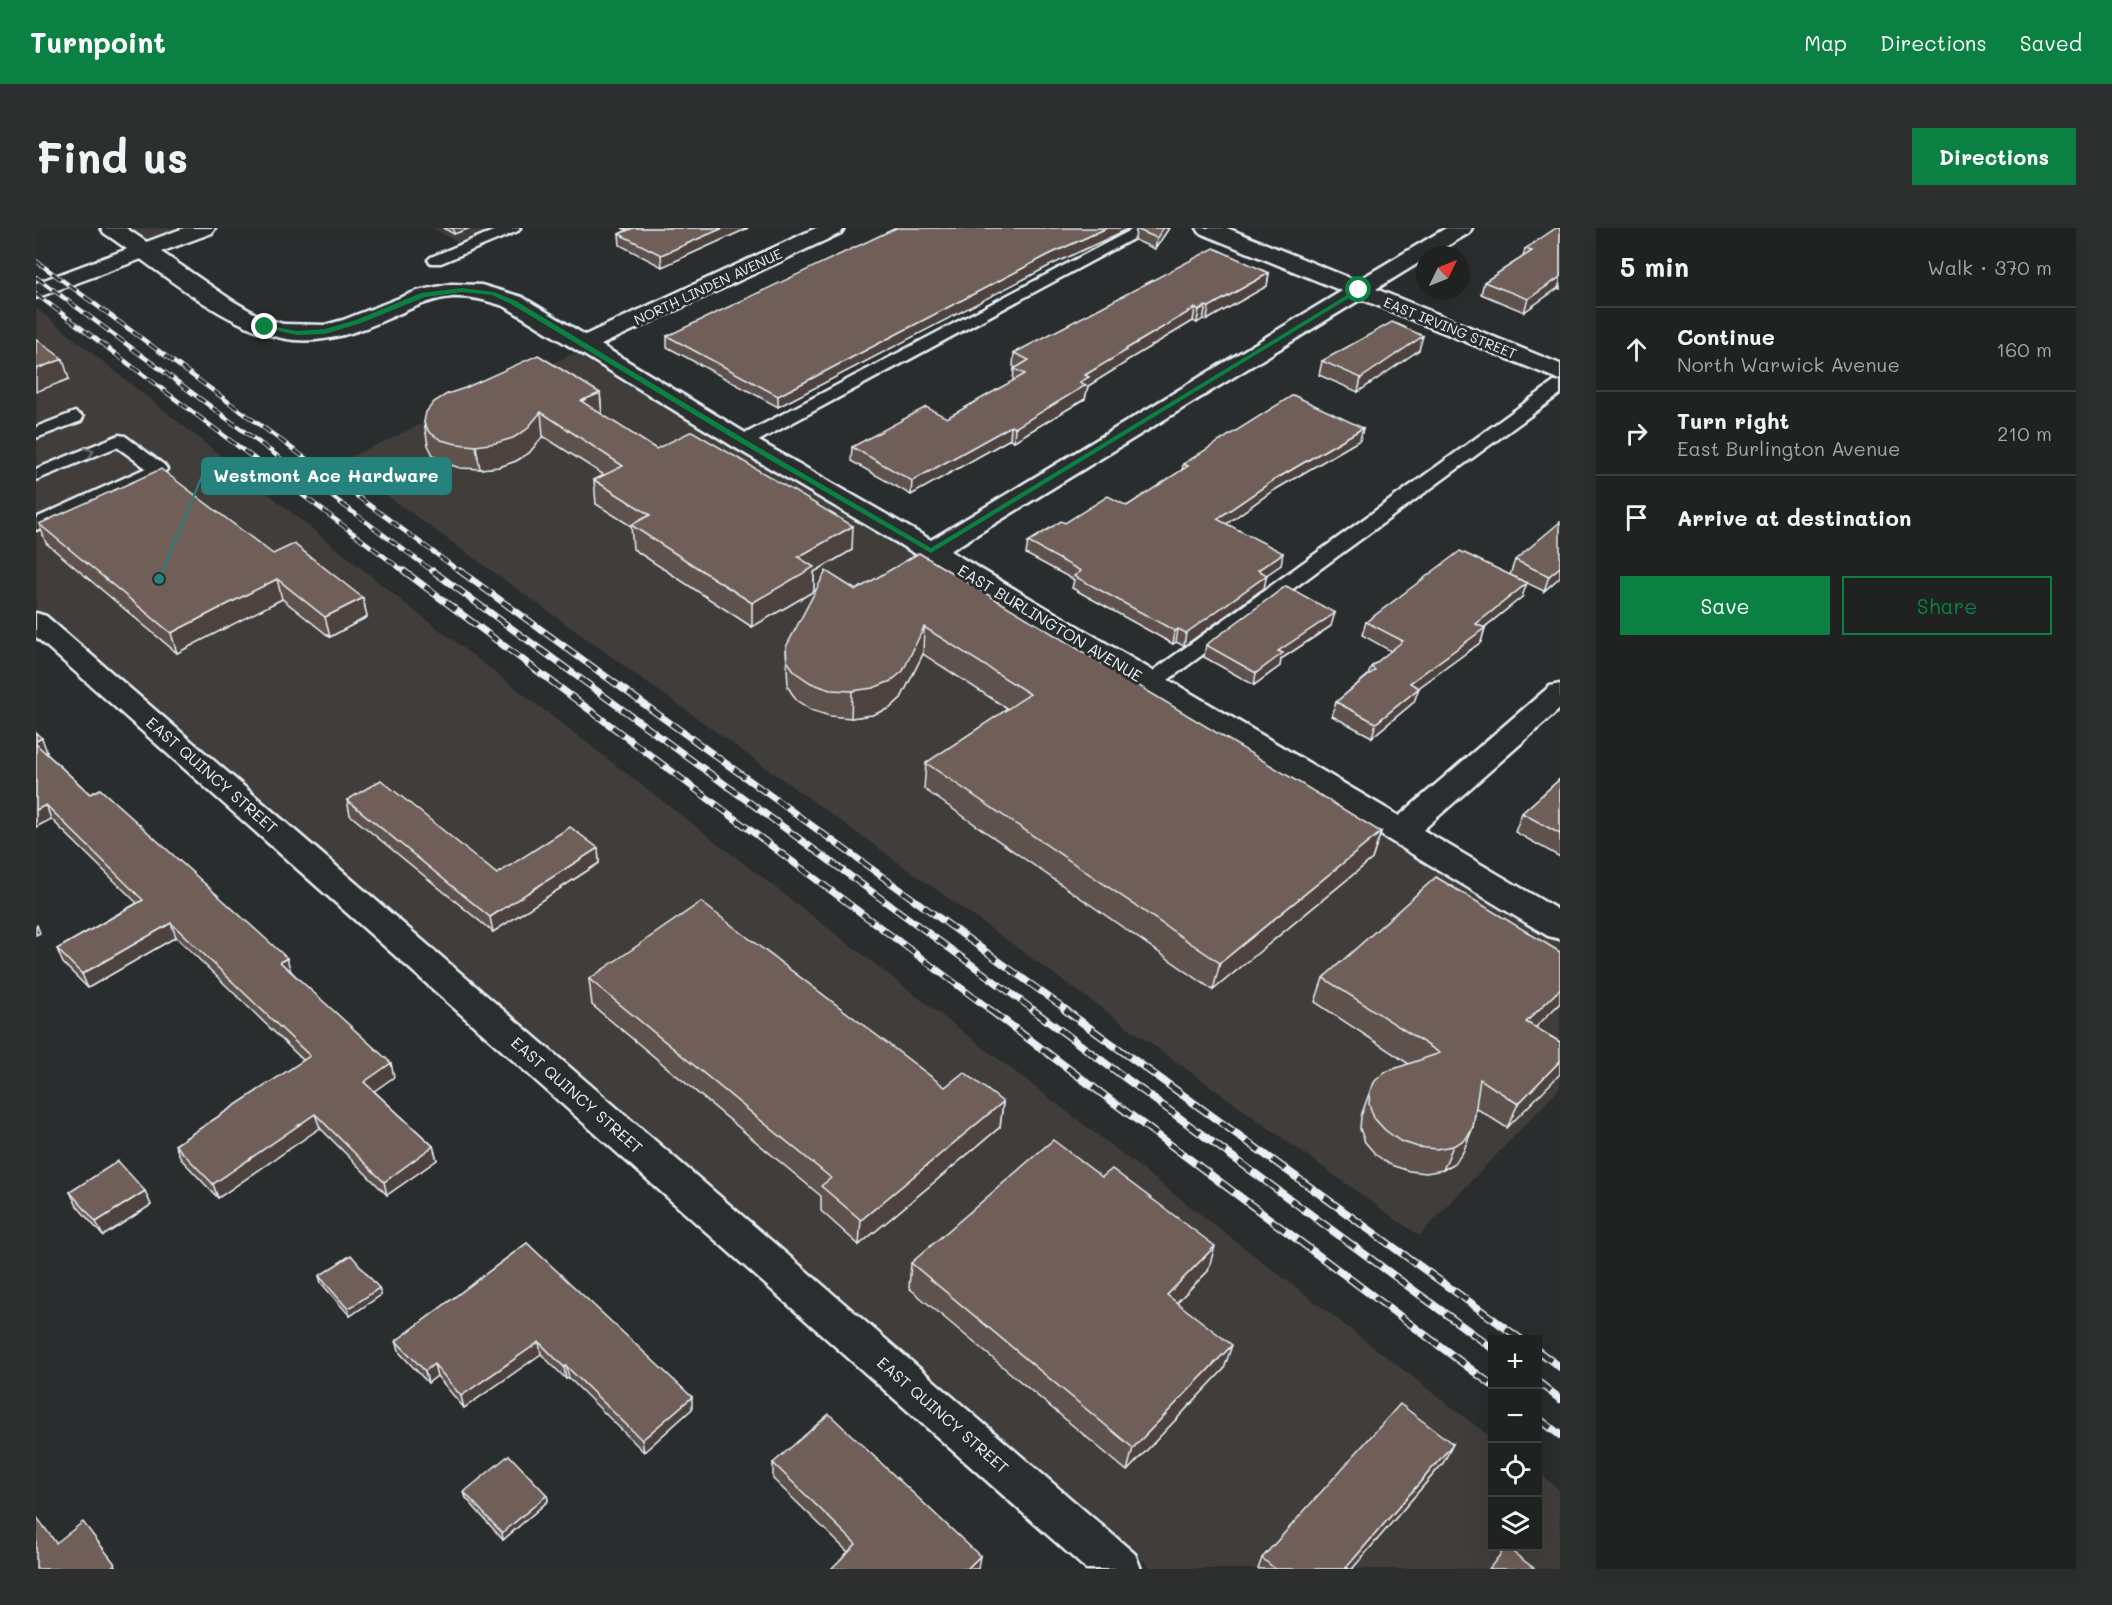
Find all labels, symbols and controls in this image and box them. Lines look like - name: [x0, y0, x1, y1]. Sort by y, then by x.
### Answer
- text: Turnpoint: [30, 24, 166, 60]
- text: Map: [1804, 29, 1847, 56]
- text: Directions: [1880, 29, 1987, 56]
- text: Saved: [2020, 29, 2082, 56]
- button: Directions: [1912, 128, 2076, 185]
- text: Find us: [36, 129, 188, 184]
- street label: NORTH LINDEN AVENUE: [631, 244, 785, 329]
- north arrow: [1416, 246, 1470, 300]
- text: 5 min: [1620, 250, 1689, 284]
- text: Walk · 370 m: [1927, 254, 2052, 280]
- route start: [1345, 276, 1371, 302]
- street label: EAST IRVING STREET: [1381, 292, 1520, 363]
- route end: [251, 313, 277, 339]
- text: Continue: [1677, 322, 1775, 351]
- icon: ahead: [1620, 333, 1653, 366]
- text: 160 m: [1996, 336, 2052, 362]
- text: North Warwick Avenue: [1677, 351, 1900, 377]
- text: Turn right: [1677, 406, 1789, 435]
- icon: right: [1620, 417, 1653, 450]
- text: 210 m: [1997, 420, 2052, 446]
- text: East Burlington Avenue: [1677, 435, 1900, 461]
- one-way arrow: [83, 447, 94, 459]
- callout: Westmont Ace Hardware: [202, 458, 451, 494]
- text: Westmont Ace Hardware: [214, 463, 439, 487]
- icon: arrive: [1620, 501, 1653, 534]
- text: Arrive at destination: [1677, 503, 1912, 532]
- street label: EAST BURLINGTON AVENUE: [954, 559, 1146, 686]
- button: Save: [1620, 576, 1830, 635]
- button: Share: [1842, 576, 2052, 635]
- street label: EAST QUINCY STREET: [142, 712, 283, 838]
- street label: EAST QUINCY STREET: [507, 1032, 648, 1158]
- map controls: [1488, 1335, 1542, 1551]
- button: +: [1488, 1335, 1542, 1389]
- street label: EAST QUINCY STREET: [873, 1352, 1014, 1478]
- button: −: [1488, 1389, 1542, 1443]
- button: locate: [1488, 1443, 1542, 1497]
- button: layers: [1488, 1497, 1542, 1551]

